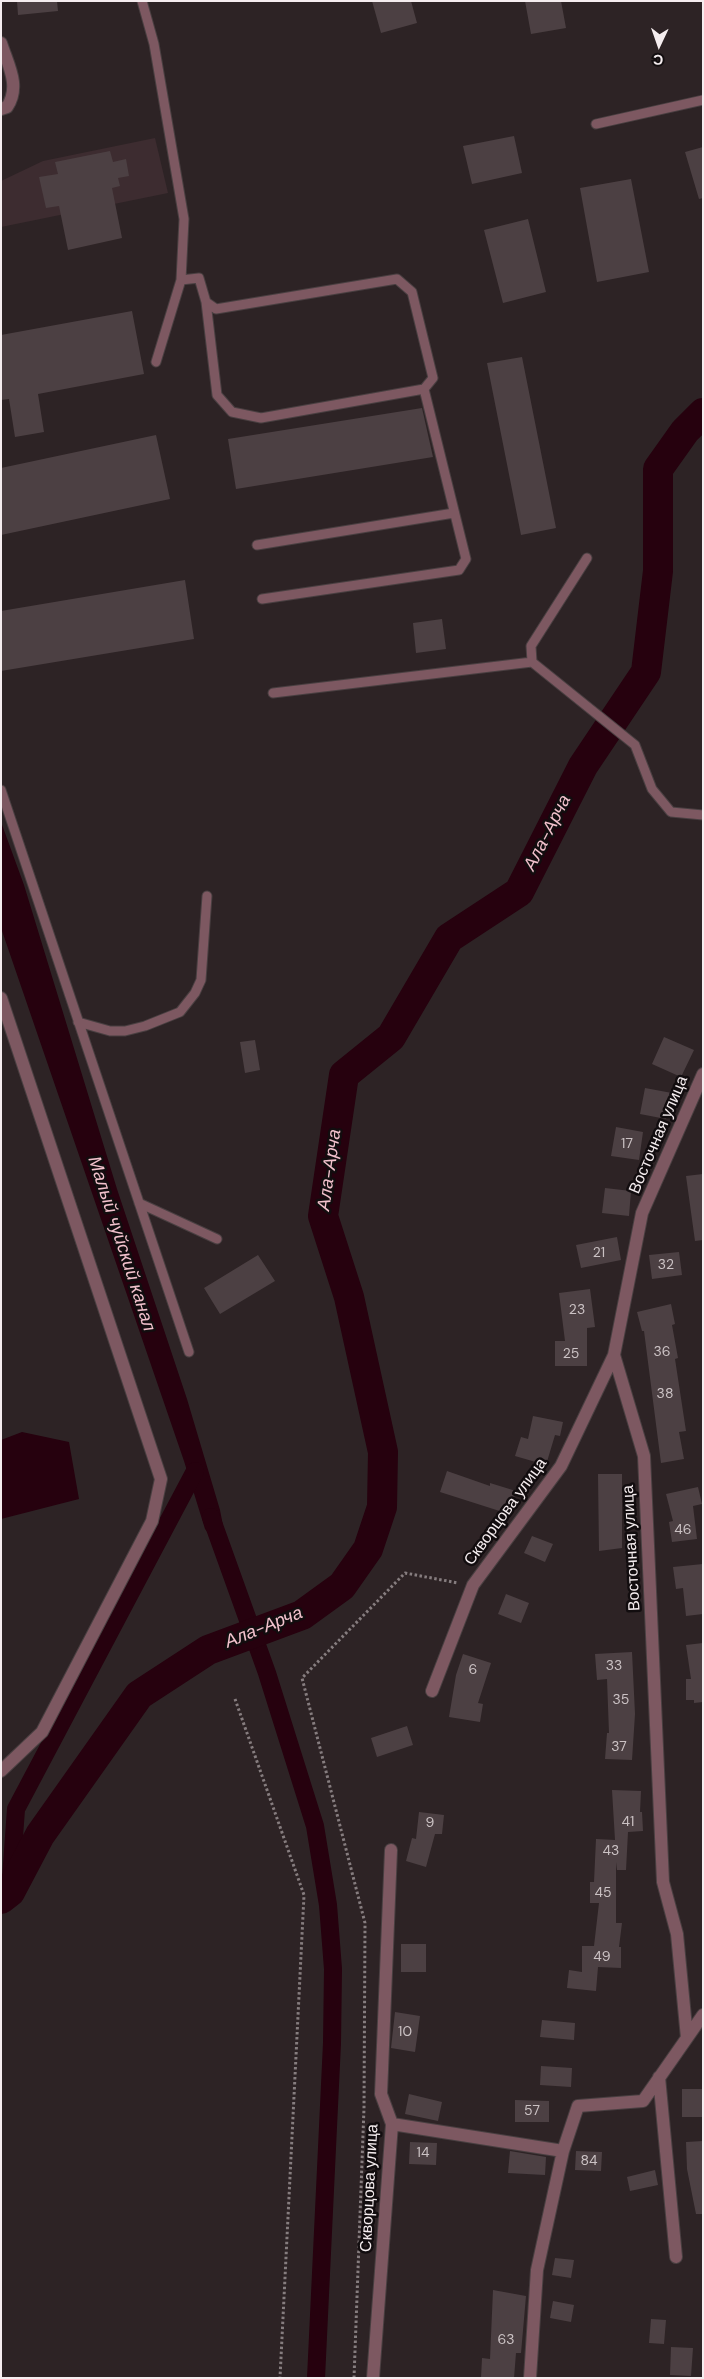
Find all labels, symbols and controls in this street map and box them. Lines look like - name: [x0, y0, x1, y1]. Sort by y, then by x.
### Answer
- north arrow: [634, 20, 684, 70]
- text: С: [653, 51, 664, 69]
- water label: Ала-Арча: [520, 792, 576, 874]
- street label: Восточная улица: [626, 1073, 692, 1197]
- water label: Ала-Арча: [314, 1128, 346, 1212]
- house number: 17: [621, 1136, 633, 1152]
- water label: Малый чуйский канал: [82, 1154, 160, 1334]
- house number: 21: [593, 1245, 605, 1261]
- house number: 32: [658, 1257, 674, 1273]
- house number: 23: [569, 1302, 585, 1318]
- house number: 36: [653, 1344, 671, 1360]
- house number: 25: [563, 1346, 579, 1362]
- house number: 38: [657, 1386, 673, 1402]
- street label: Скворцова улица: [461, 1455, 551, 1569]
- street label: Восточная улица: [619, 1484, 645, 1612]
- house number: 46: [674, 1522, 692, 1538]
- water label: Ала-Арча: [222, 1603, 306, 1653]
- house number: 33: [606, 1658, 622, 1674]
- house number: 6: [469, 1662, 477, 1678]
- house number: 35: [613, 1692, 629, 1708]
- house number: 37: [611, 1739, 627, 1755]
- house number: 41: [622, 1814, 634, 1830]
- house number: 9: [426, 1815, 434, 1831]
- house number: 43: [603, 1843, 619, 1859]
- house number: 45: [594, 1885, 612, 1901]
- house number: 49: [593, 1949, 611, 1965]
- house number: 10: [398, 2024, 412, 2040]
- house number: 57: [524, 2103, 540, 2119]
- street label: Скворцова улица: [357, 2124, 383, 2252]
- house number: 14: [417, 2145, 429, 2161]
- house number: 84: [580, 2153, 598, 2169]
- house number: 63: [497, 2332, 515, 2348]

